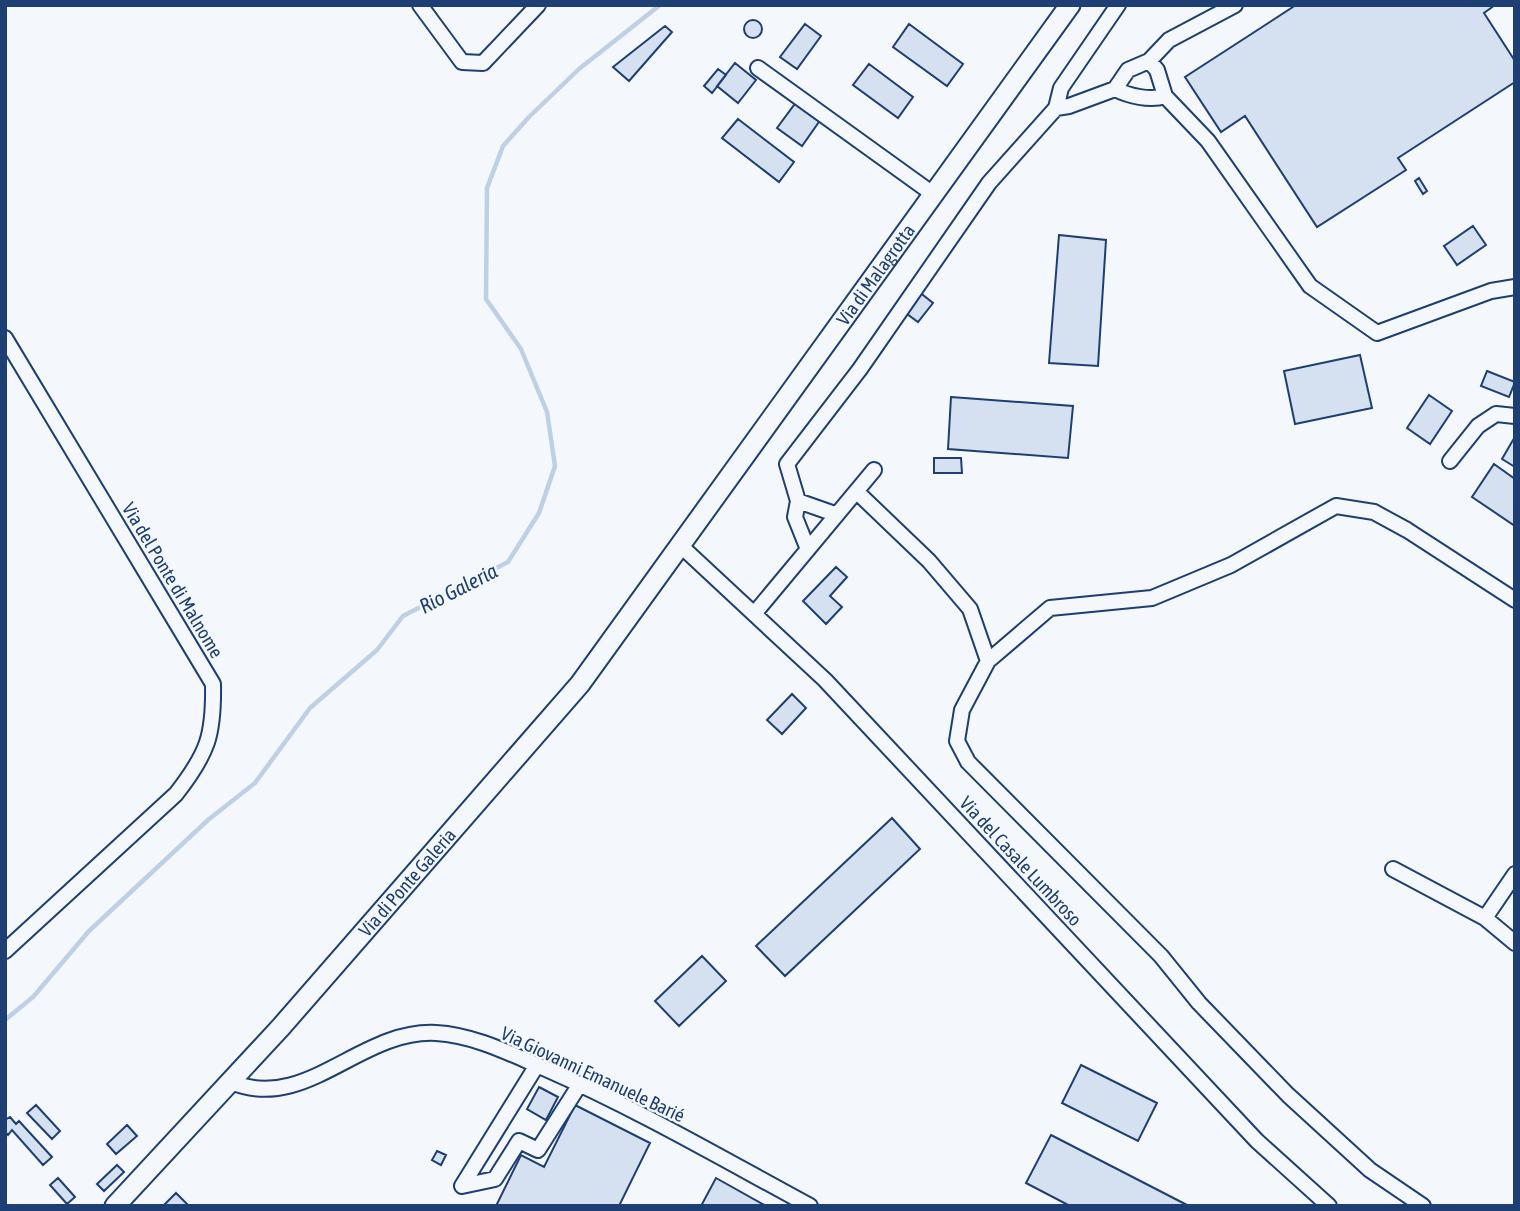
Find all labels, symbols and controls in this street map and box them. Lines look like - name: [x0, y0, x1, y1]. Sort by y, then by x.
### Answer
- street label: Via di Malagrotta: [832, 220, 919, 329]
- street label: Via del Ponte di Malnome: [118, 498, 228, 662]
- water label: Rio Galeria: [415, 558, 501, 618]
- street label: Via del Casale Lumbroso: [955, 792, 1087, 930]
- street label: Via di Ponte Galeria: [354, 824, 460, 941]
- street label: Via Giovanni Emanuele Barié: [498, 1022, 688, 1126]

